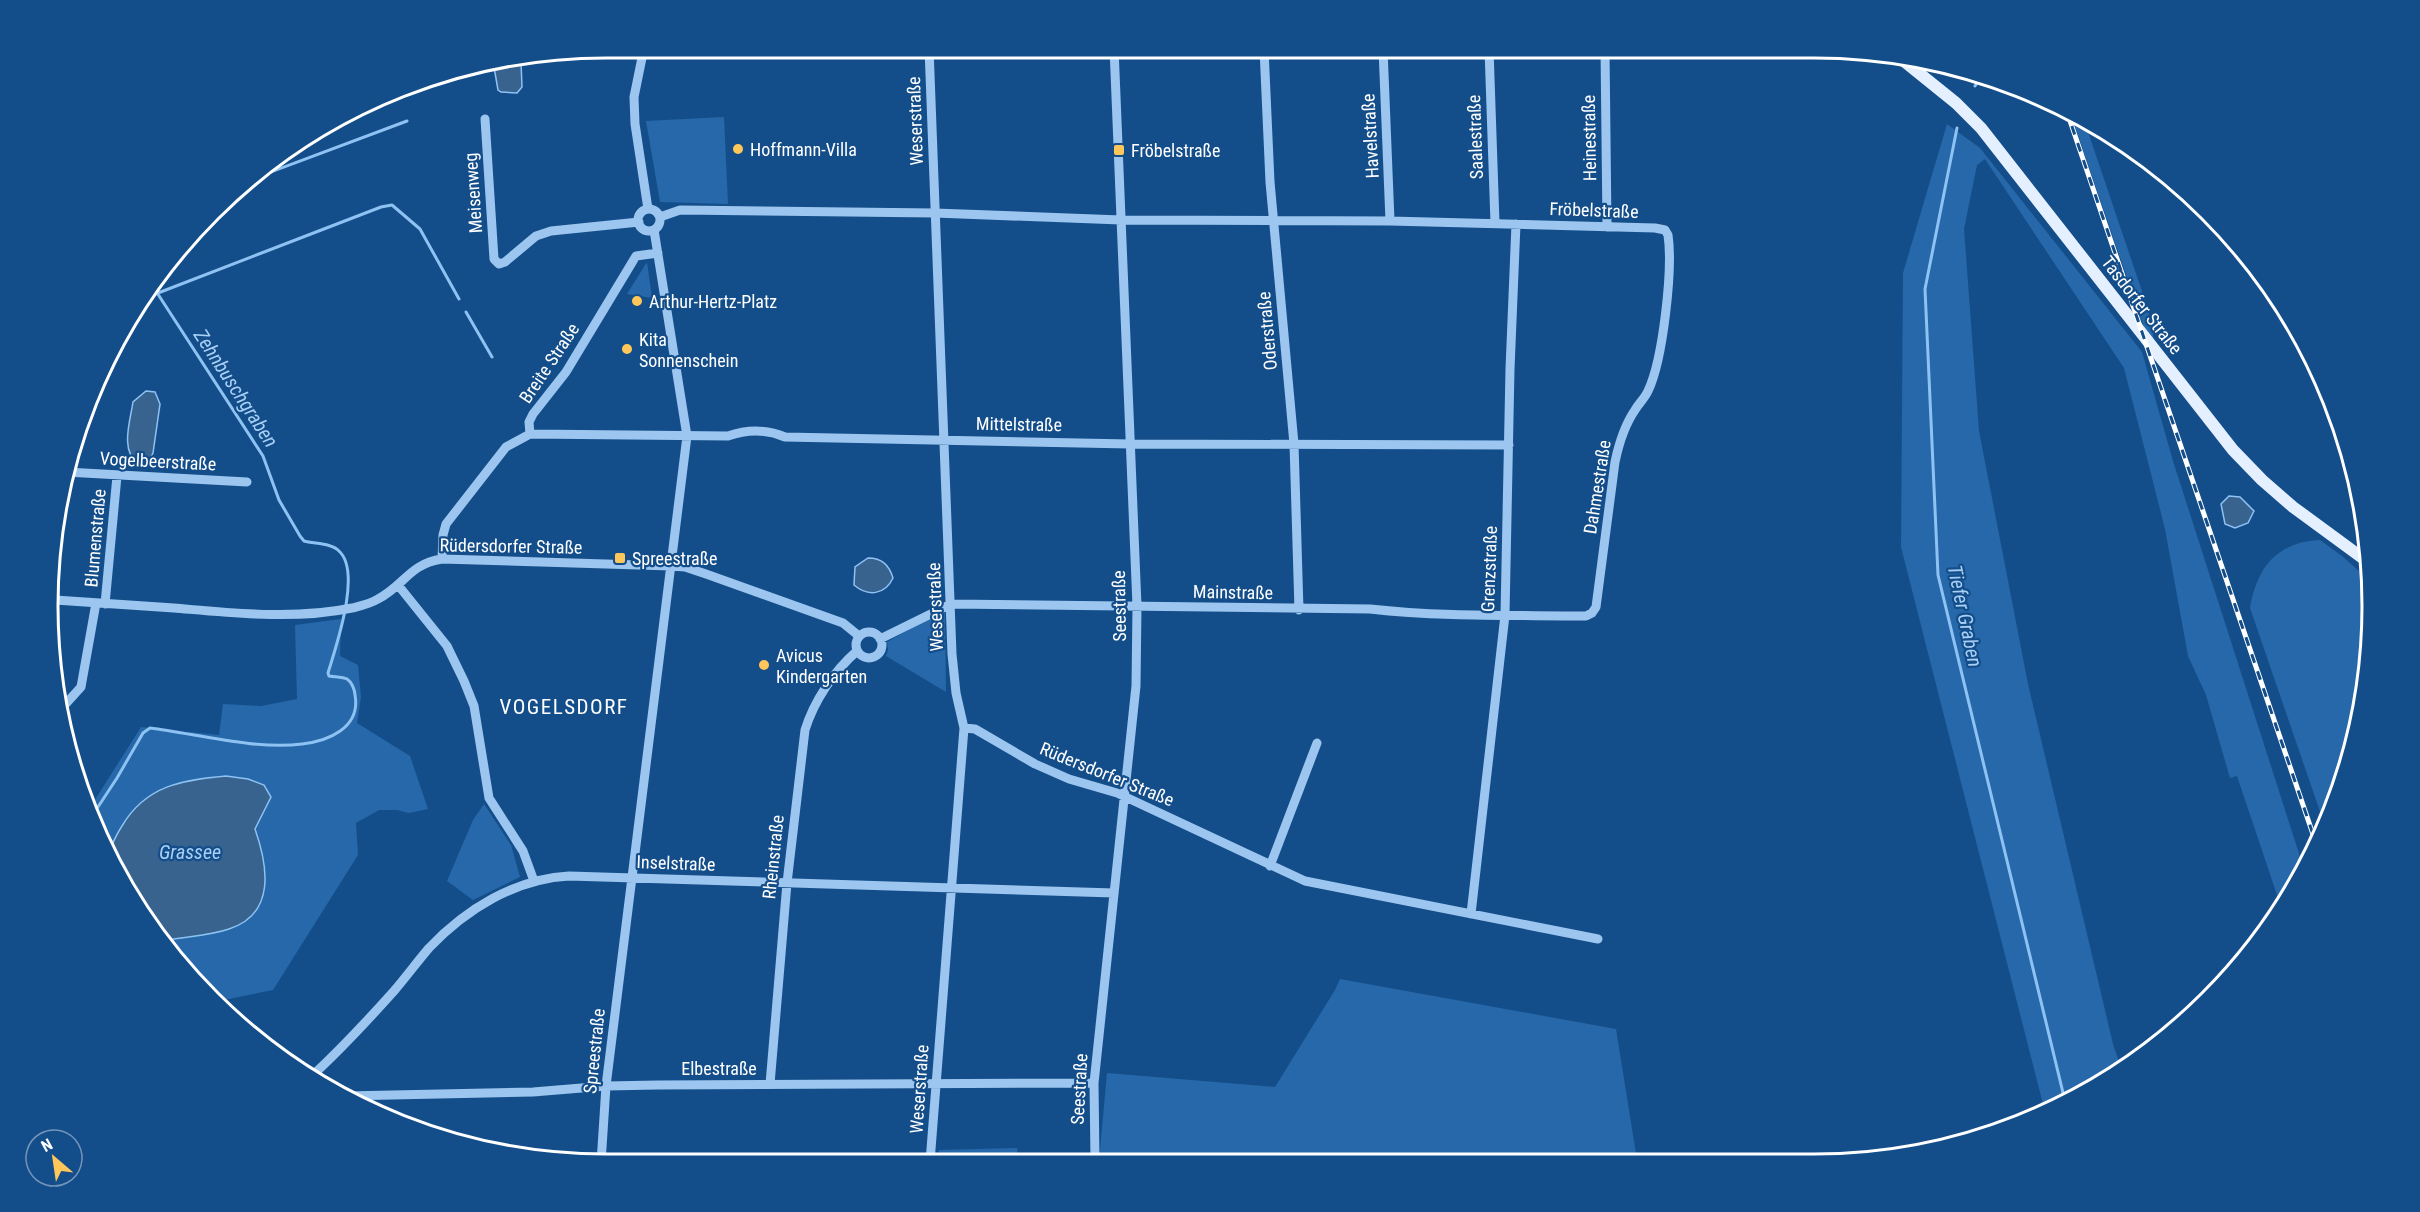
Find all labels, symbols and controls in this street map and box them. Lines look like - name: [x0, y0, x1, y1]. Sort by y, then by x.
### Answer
- street label: Weserstraße: [903, 76, 927, 166]
- street label: Havelstraße: [1357, 93, 1383, 179]
- street label: Saalestraße: [1463, 95, 1487, 179]
- street label: Heinestraße: [1578, 95, 1600, 181]
- place label: Hoffmann-Villa: [750, 139, 857, 160]
- place label: Fröbelstraße: [1131, 140, 1220, 161]
- marker: Hoffmann-Villa: [731, 142, 745, 156]
- marker: Fröbelstraße: [1112, 143, 1126, 157]
- street label: Meisenweg: [460, 152, 486, 234]
- street label: Fröbelstraße: [1549, 198, 1639, 222]
- street label: Tasdorfer Straße: [2097, 252, 2187, 358]
- place label: Arthur-Hertz-Platz: [649, 291, 777, 312]
- street label: Oderstraße: [1253, 291, 1281, 371]
- marker: Arthur-Hertz-Platz: [630, 294, 644, 308]
- street label: Breite Straße: [515, 319, 583, 407]
- water label: Zehnbuschgraben: [188, 323, 283, 452]
- place label: Kita Sonnenschein: [639, 329, 738, 371]
- marker: Kita Sonnenschein: [620, 342, 634, 356]
- street label: Mittelstraße: [976, 413, 1062, 435]
- street label: Dahmestraße: [1579, 439, 1615, 535]
- street label: Vogelbeerstraße: [99, 447, 217, 475]
- street label: Blumenstraße: [80, 488, 110, 588]
- street label: Grenzstraße: [1477, 526, 1501, 612]
- street label: Rüdersdorfer Straße: [439, 534, 583, 558]
- place label: Spreestraße: [632, 548, 718, 569]
- marker: Spreestraße: [613, 551, 627, 565]
- street label: Weserstraße: [923, 562, 947, 652]
- water label: Tiefer Graben: [1943, 563, 1987, 669]
- street label: Seestraße: [1108, 570, 1130, 642]
- street label: Mainstraße: [1193, 581, 1273, 603]
- place label: Avicus Kindergarten: [776, 645, 867, 687]
- marker: Avicus Kindergarten: [757, 658, 771, 672]
- district label: VOGELSDORF: [500, 695, 628, 719]
- street label: Rüdersdorfer Straße: [1037, 738, 1177, 810]
- street label: Rheinstraße: [758, 814, 788, 900]
- water label: Grassee: [159, 840, 221, 864]
- street label: Inselstraße: [636, 851, 716, 875]
- street label: Spreestraße: [579, 1007, 609, 1095]
- street label: Weserstraße: [905, 1044, 933, 1134]
- street label: Seestraße: [1067, 1053, 1091, 1125]
- street label: Elbestraße: [681, 1058, 757, 1079]
- north arrow: [24, 1128, 84, 1188]
- text: N: [38, 1135, 56, 1156]

